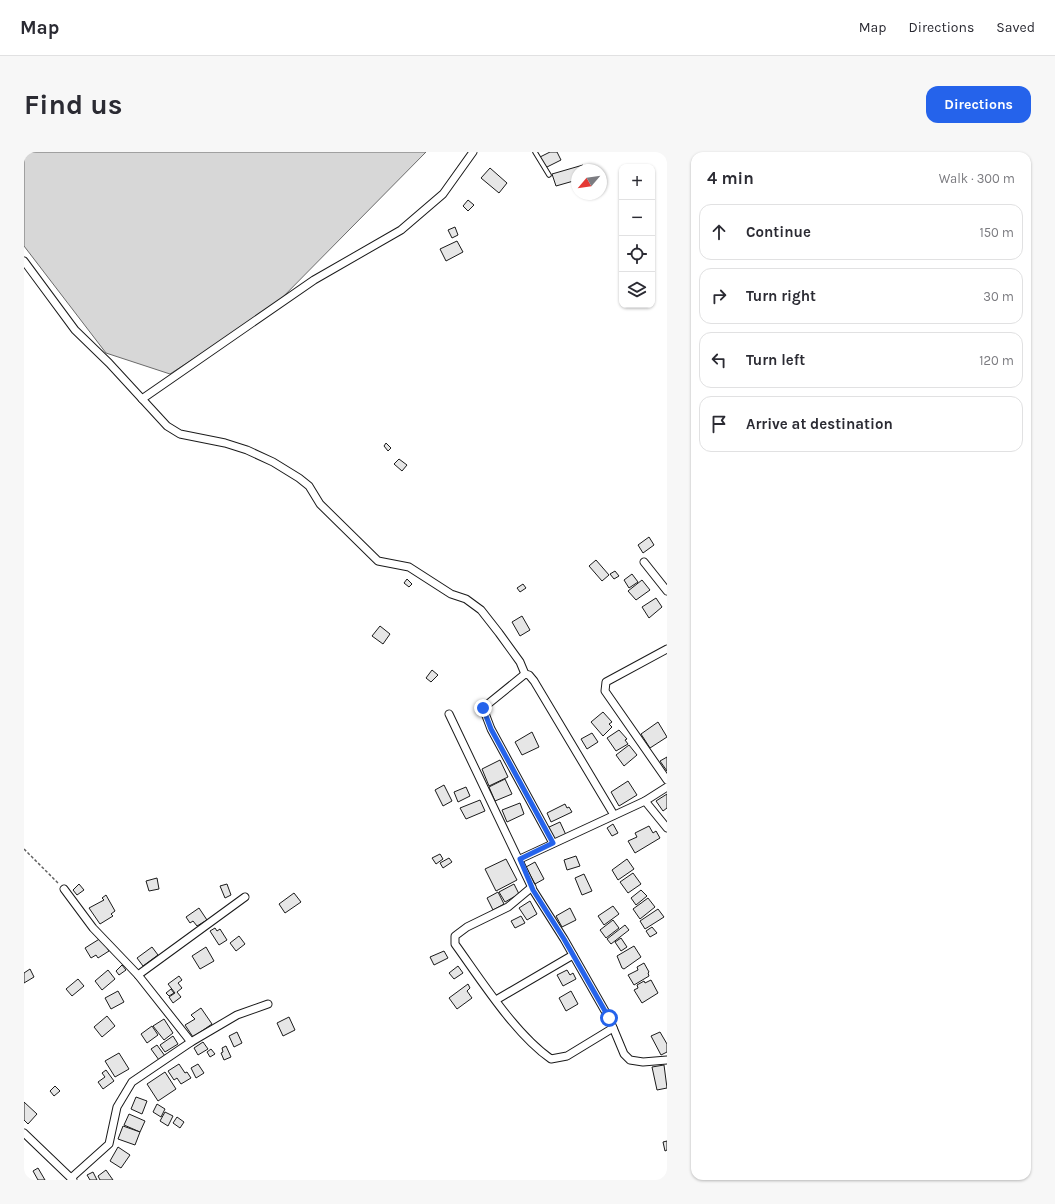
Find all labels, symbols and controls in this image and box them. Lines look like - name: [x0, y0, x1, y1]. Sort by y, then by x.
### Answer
- text: Map: [20, 17, 59, 39]
- text: Map: [859, 19, 887, 36]
- text: Directions: [909, 19, 974, 36]
- text: Saved: [996, 19, 1035, 36]
- button: Directions: [926, 86, 1031, 123]
- text: Find us: [24, 88, 123, 121]
- north arrow: [571, 164, 607, 200]
- map controls: [619, 164, 655, 308]
- button: +: [619, 164, 655, 200]
- text: 4 min: [707, 168, 754, 188]
- text: Walk · 300 m: [939, 171, 1015, 186]
- button: −: [619, 200, 655, 236]
- icon: ahead: [708, 221, 730, 243]
- text: Continue: [746, 223, 811, 241]
- text: 150 m: [979, 225, 1014, 240]
- button: locate: [619, 236, 655, 272]
- button: layers: [619, 272, 655, 308]
- icon: right: [708, 285, 730, 307]
- text: Turn right: [746, 287, 816, 305]
- text: 30 m: [983, 289, 1014, 304]
- icon: left: [708, 349, 730, 371]
- text: Turn left: [746, 351, 805, 369]
- text: 120 m: [979, 353, 1014, 368]
- icon: arrive: [708, 413, 730, 435]
- text: Arrive at destination: [746, 415, 893, 433]
- route end: [474, 699, 492, 717]
- route start: [600, 1009, 618, 1027]

